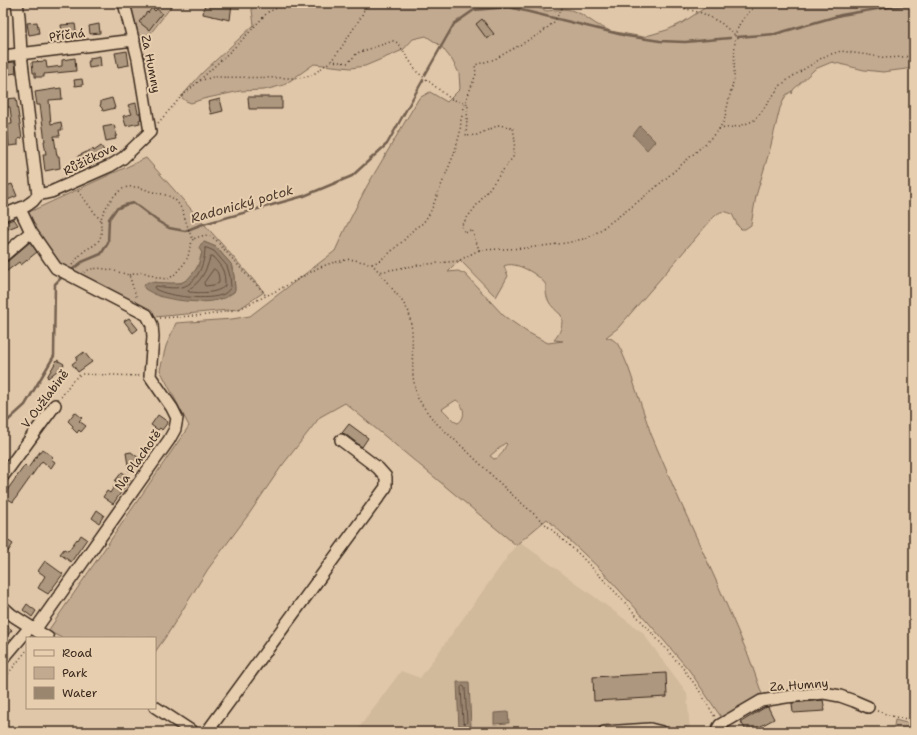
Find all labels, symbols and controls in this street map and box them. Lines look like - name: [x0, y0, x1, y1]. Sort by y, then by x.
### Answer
- street label: Příčná: [48, 25, 86, 45]
- street label: Za Humny: [138, 34, 164, 94]
- street label: Růžičkova: [61, 138, 120, 179]
- water label: Radonický potok: [189, 181, 296, 227]
- street label: V Oužlabině: [18, 366, 72, 432]
- street label: Na Plachotě: [111, 426, 165, 493]
- legend: [26, 637, 156, 709]
- text: Road: [62, 645, 93, 661]
- text: Park: [62, 665, 88, 681]
- street label: Za Humny: [769, 675, 829, 695]
- text: Water: [62, 685, 98, 701]

